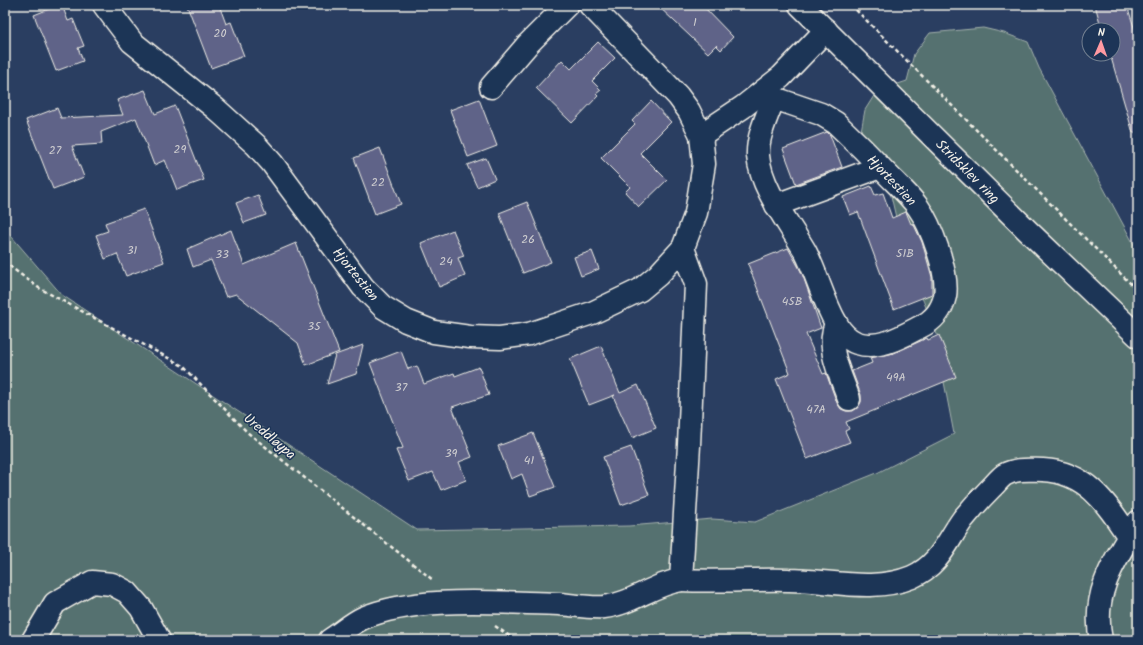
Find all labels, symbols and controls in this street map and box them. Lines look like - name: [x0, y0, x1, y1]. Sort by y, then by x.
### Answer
- house number: 1: [693, 13, 697, 32]
- north arrow: [1081, 22, 1121, 62]
- house number: 20: [214, 24, 226, 43]
- text: N: [1098, 24, 1105, 42]
- street label: Stridsklev ring: [930, 134, 1005, 209]
- house number: 29: [174, 140, 187, 159]
- house number: 27: [49, 141, 62, 160]
- street label: Hjortestien: [861, 150, 921, 211]
- house number: 22: [371, 173, 385, 192]
- house number: 26: [521, 230, 535, 249]
- house number: 31: [127, 241, 138, 260]
- street label: Hjortestien: [327, 243, 384, 306]
- house number: 51B: [896, 244, 914, 263]
- house number: 33: [215, 245, 229, 264]
- house number: 24: [439, 252, 453, 271]
- house number: 45B: [782, 292, 802, 311]
- house number: 35: [307, 317, 322, 336]
- house number: 49A: [886, 368, 906, 387]
- house number: 37: [395, 378, 408, 397]
- house number: 47A: [806, 400, 826, 419]
- street label: Ureddløypa: [238, 408, 301, 465]
- house number: 39: [445, 444, 457, 463]
- house number: 41: [524, 451, 534, 470]

